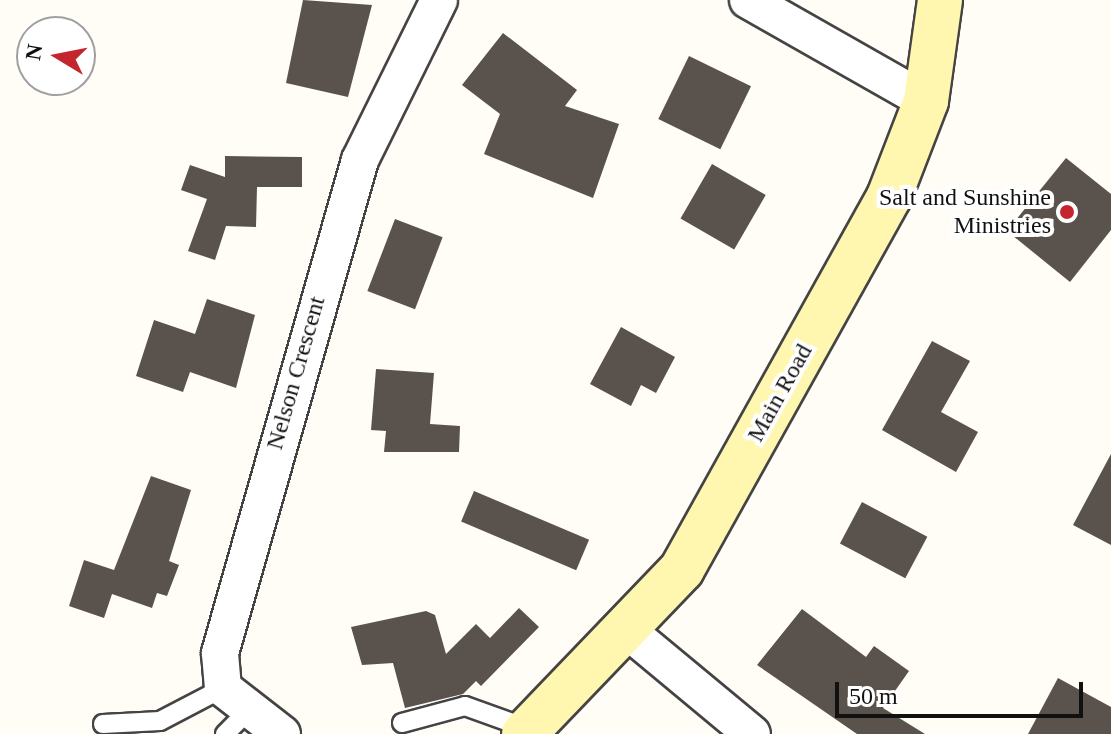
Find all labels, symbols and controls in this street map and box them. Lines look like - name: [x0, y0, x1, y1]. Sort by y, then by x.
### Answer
- north arrow: [16, 16, 96, 96]
- text: N: [20, 42, 48, 62]
- place label: Salt and Sunshine Ministries: [879, 184, 1051, 240]
- marker: Salt and Sunshine Ministries: [1058, 203, 1076, 221]
- street label: Nelson Crescent: [260, 293, 332, 453]
- street label: Main Road: [741, 339, 819, 447]
- scale bar: [839, 666, 1087, 716]
- text: 50 m: [849, 683, 898, 709]

